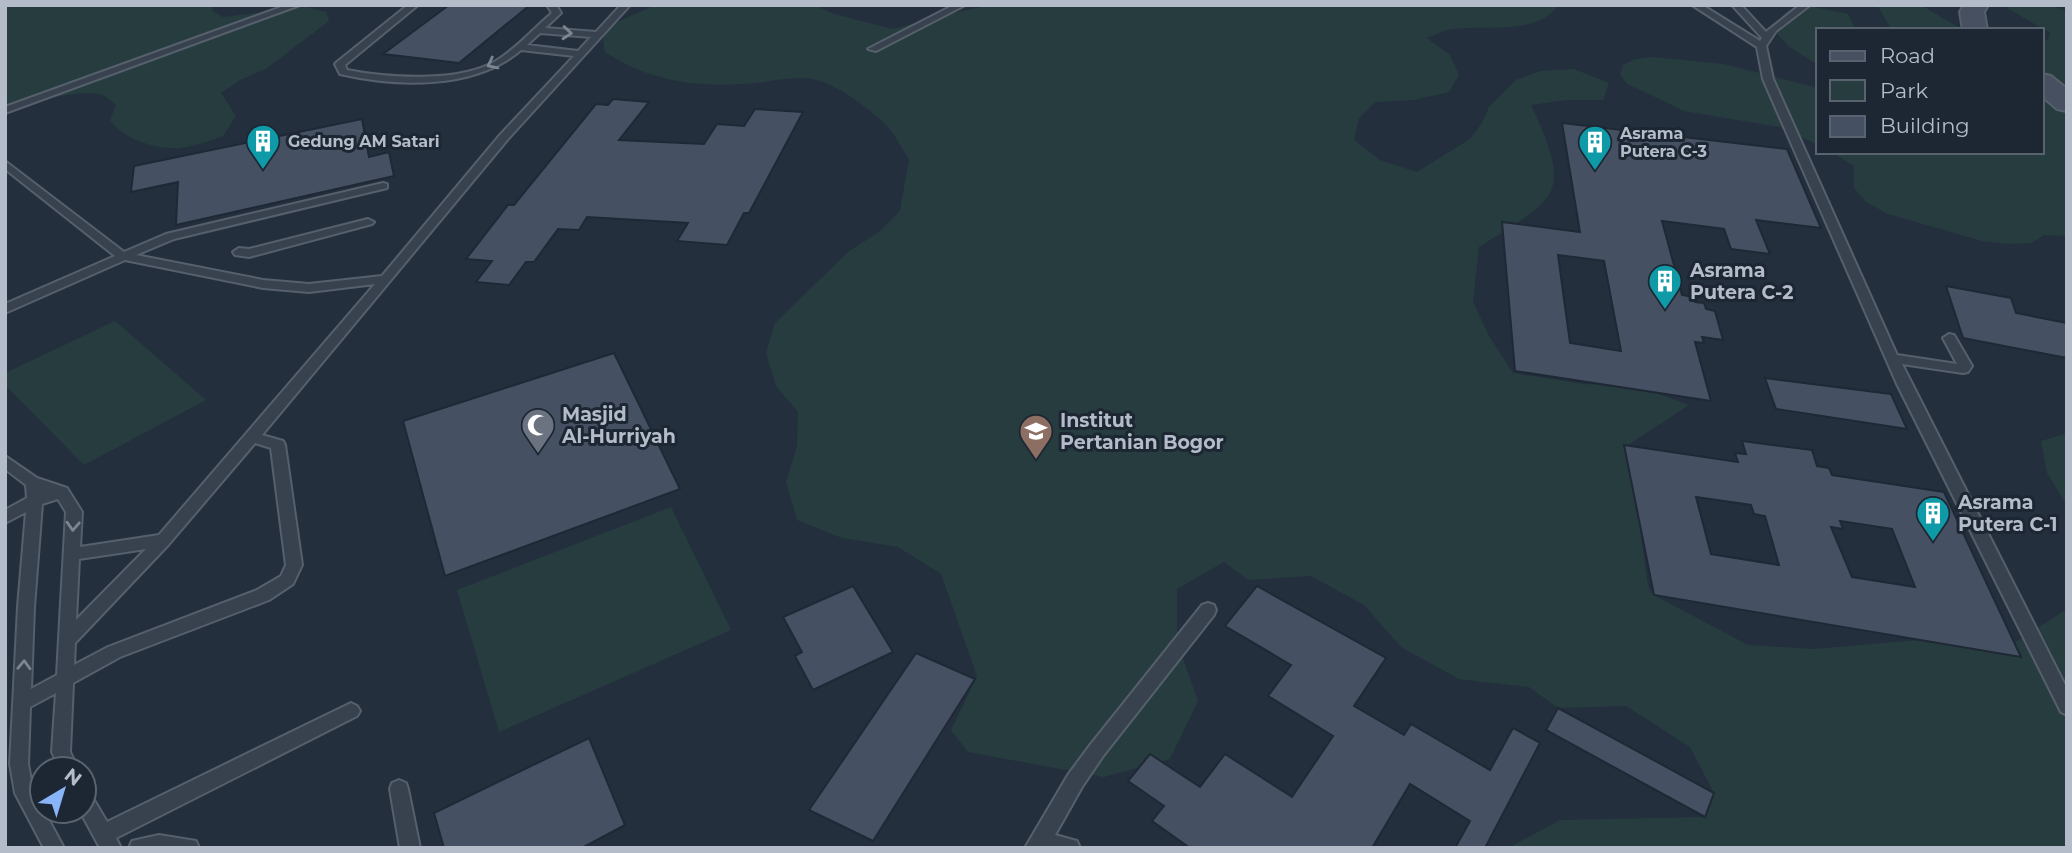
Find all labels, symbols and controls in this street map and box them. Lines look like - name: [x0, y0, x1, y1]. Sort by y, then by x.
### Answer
- one-way arrow: [562, 25, 573, 40]
- legend: [1816, 28, 2044, 154]
- text: Road: [1880, 43, 1935, 68]
- one-way arrow: [487, 56, 500, 70]
- text: Park: [1880, 78, 1928, 103]
- text: Building: [1880, 113, 1970, 138]
- building icon: Gedung AM Satari: [244, 122, 282, 171]
- building icon: Asrama Putera C-3: [1576, 123, 1614, 172]
- place label: Asrama Putera C-3: [1619, 124, 1707, 161]
- place label: Gedung AM Satari: [288, 132, 440, 151]
- place label: Asrama Putera C-2: [1689, 259, 1793, 304]
- building icon: Asrama Putera C-2: [1646, 262, 1684, 311]
- place label: Masjid Al-Hurriyah: [561, 403, 676, 448]
- mosque icon: Masjid Al-Hurriyah: [519, 406, 557, 455]
- place label: Institut Pertanian Bogor: [1060, 409, 1224, 454]
- school or university icon: Institut Pertanian Bogor: [1017, 412, 1055, 461]
- place label: Asrama Putera C-1: [1957, 491, 2058, 536]
- building icon: Asrama Putera C-1: [1914, 494, 1952, 543]
- one-way arrow: [66, 521, 81, 532]
- one-way arrow: [16, 659, 31, 670]
- north arrow: [28, 755, 98, 825]
- text: N: [60, 763, 86, 791]

